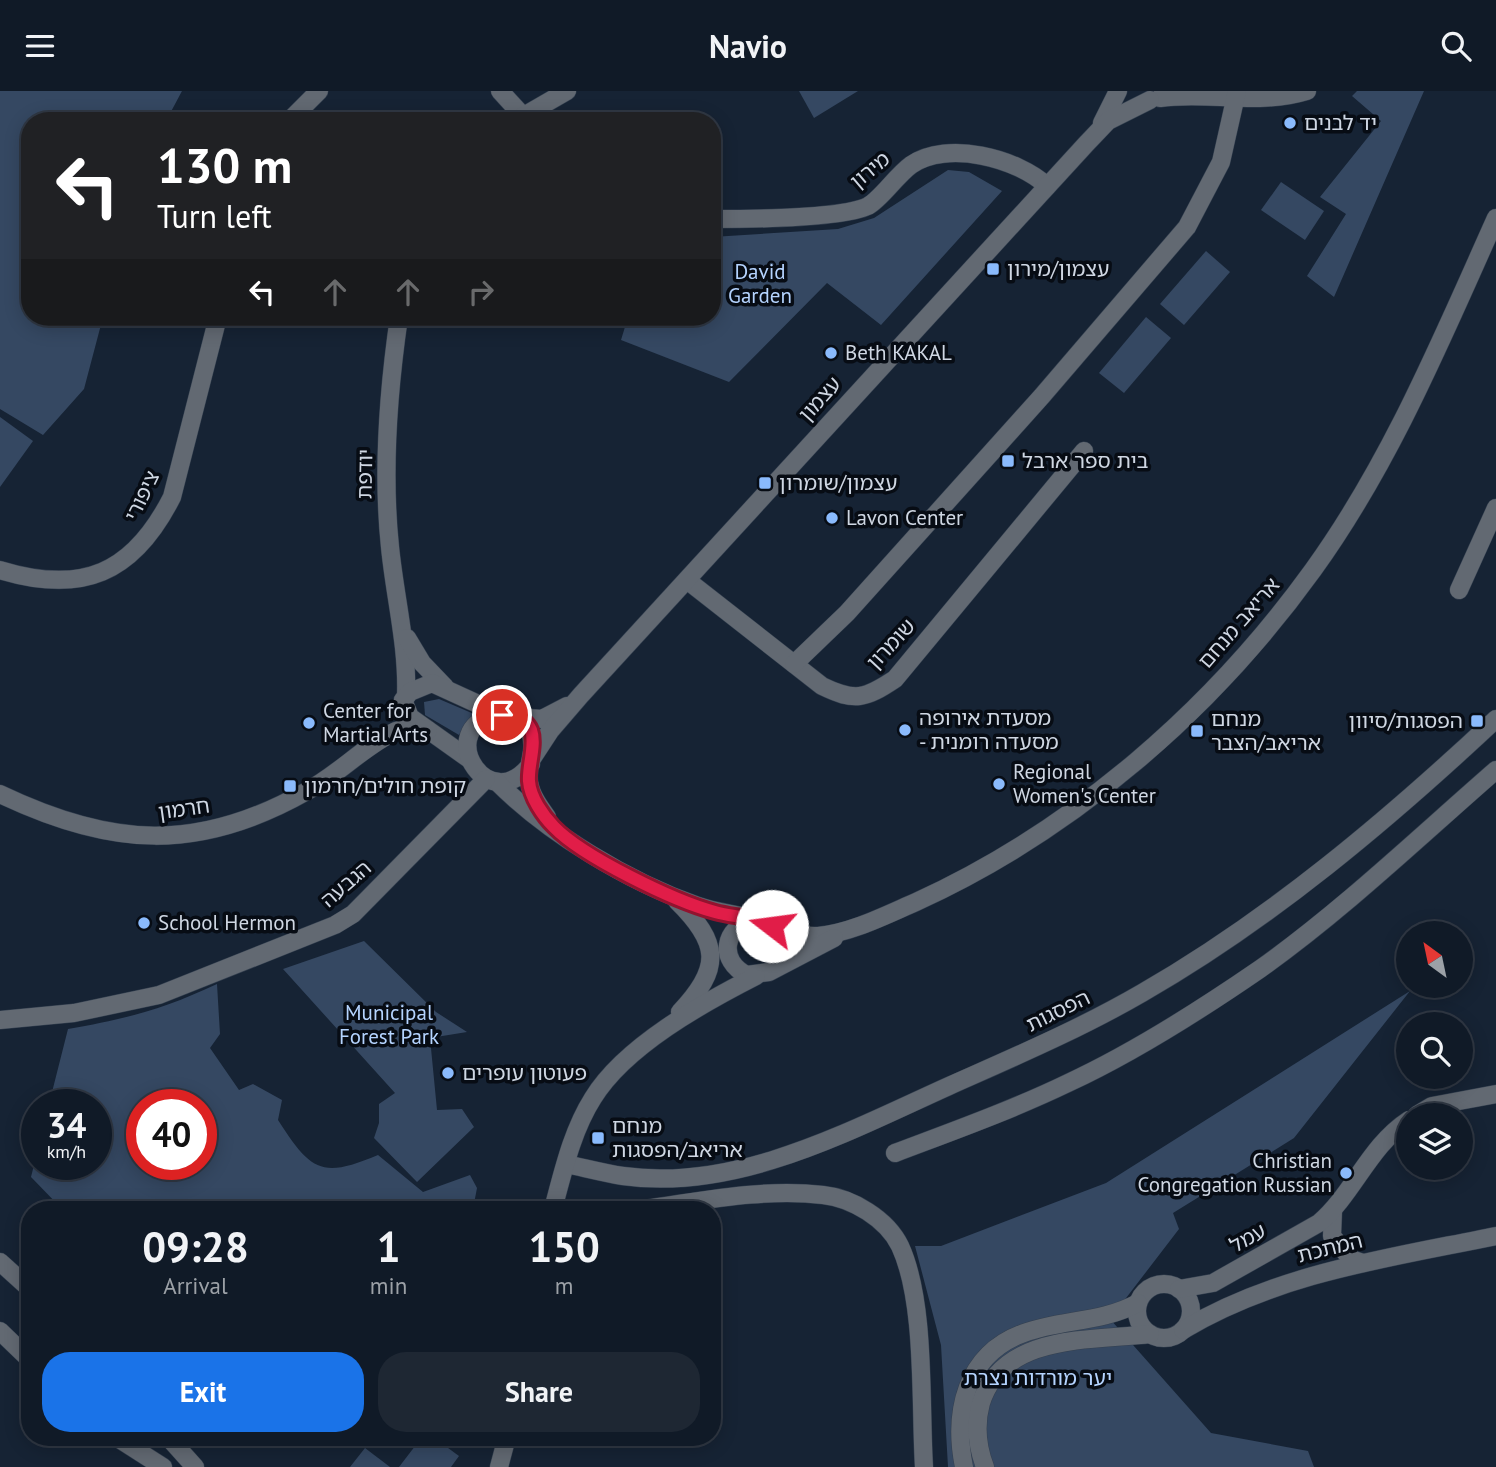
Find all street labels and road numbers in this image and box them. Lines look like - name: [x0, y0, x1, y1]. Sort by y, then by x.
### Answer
- street label: מירון: [844, 145, 895, 194]
- street label: עצמון: [792, 371, 847, 427]
- street label: יודפת: [351, 449, 378, 499]
- street label: ציפורי: [118, 466, 165, 525]
- street label: אריאב מנחם: [1192, 572, 1285, 674]
- street label: שומרון: [860, 613, 921, 675]
- street label: חרמון: [156, 792, 211, 825]
- street label: הגבעה: [315, 854, 377, 913]
- street label: הפסגות: [1021, 984, 1094, 1038]
- street label: עמל: [1225, 1217, 1271, 1258]
- street label: המתכת: [1294, 1226, 1365, 1269]

